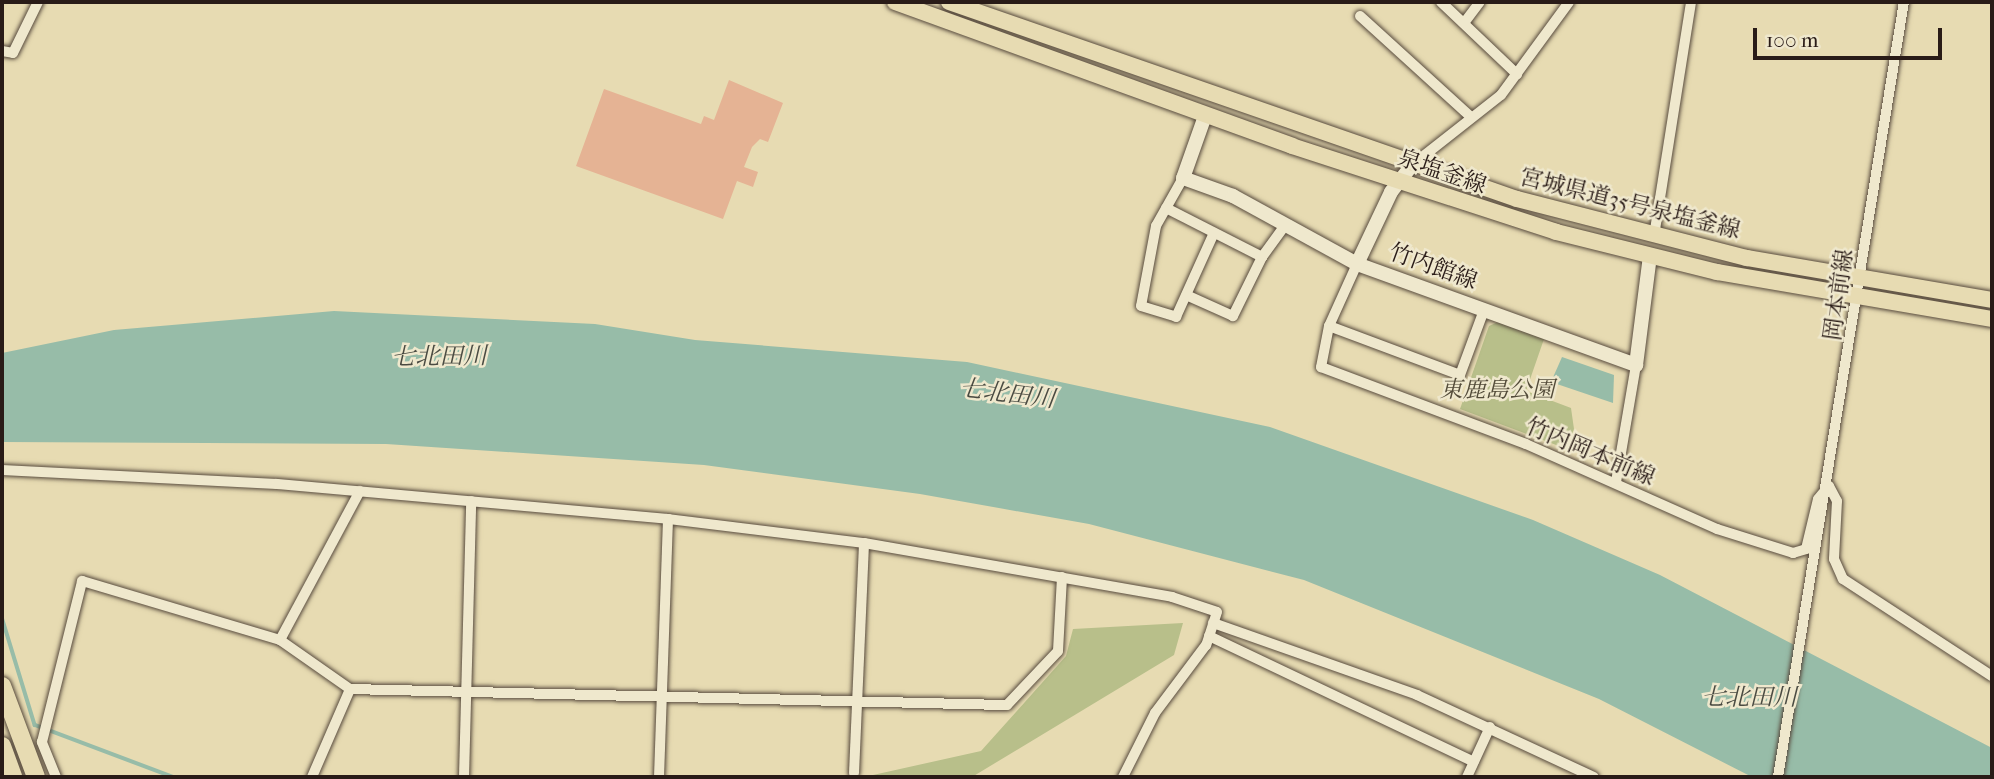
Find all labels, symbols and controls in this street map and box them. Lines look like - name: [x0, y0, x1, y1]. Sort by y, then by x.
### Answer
- scale bar: [1756, 14, 1945, 58]
- text: 100 m: [1766, 28, 1819, 52]
- street label: 泉塩釜線: [1394, 144, 1490, 200]
- street label: 宮城県道35号泉塩釜線: [1517, 163, 1743, 245]
- street label: 竹内館線: [1385, 238, 1481, 296]
- street label: 岡本前線: [1819, 248, 1859, 342]
- water label: 七北田川: [391, 342, 487, 372]
- water label: 七北田川: [958, 374, 1056, 414]
- park label: 東鹿島公園: [1440, 376, 1554, 404]
- street label: 竹内岡本前線: [1521, 412, 1659, 492]
- water label: 七北田川: [1701, 684, 1797, 712]

